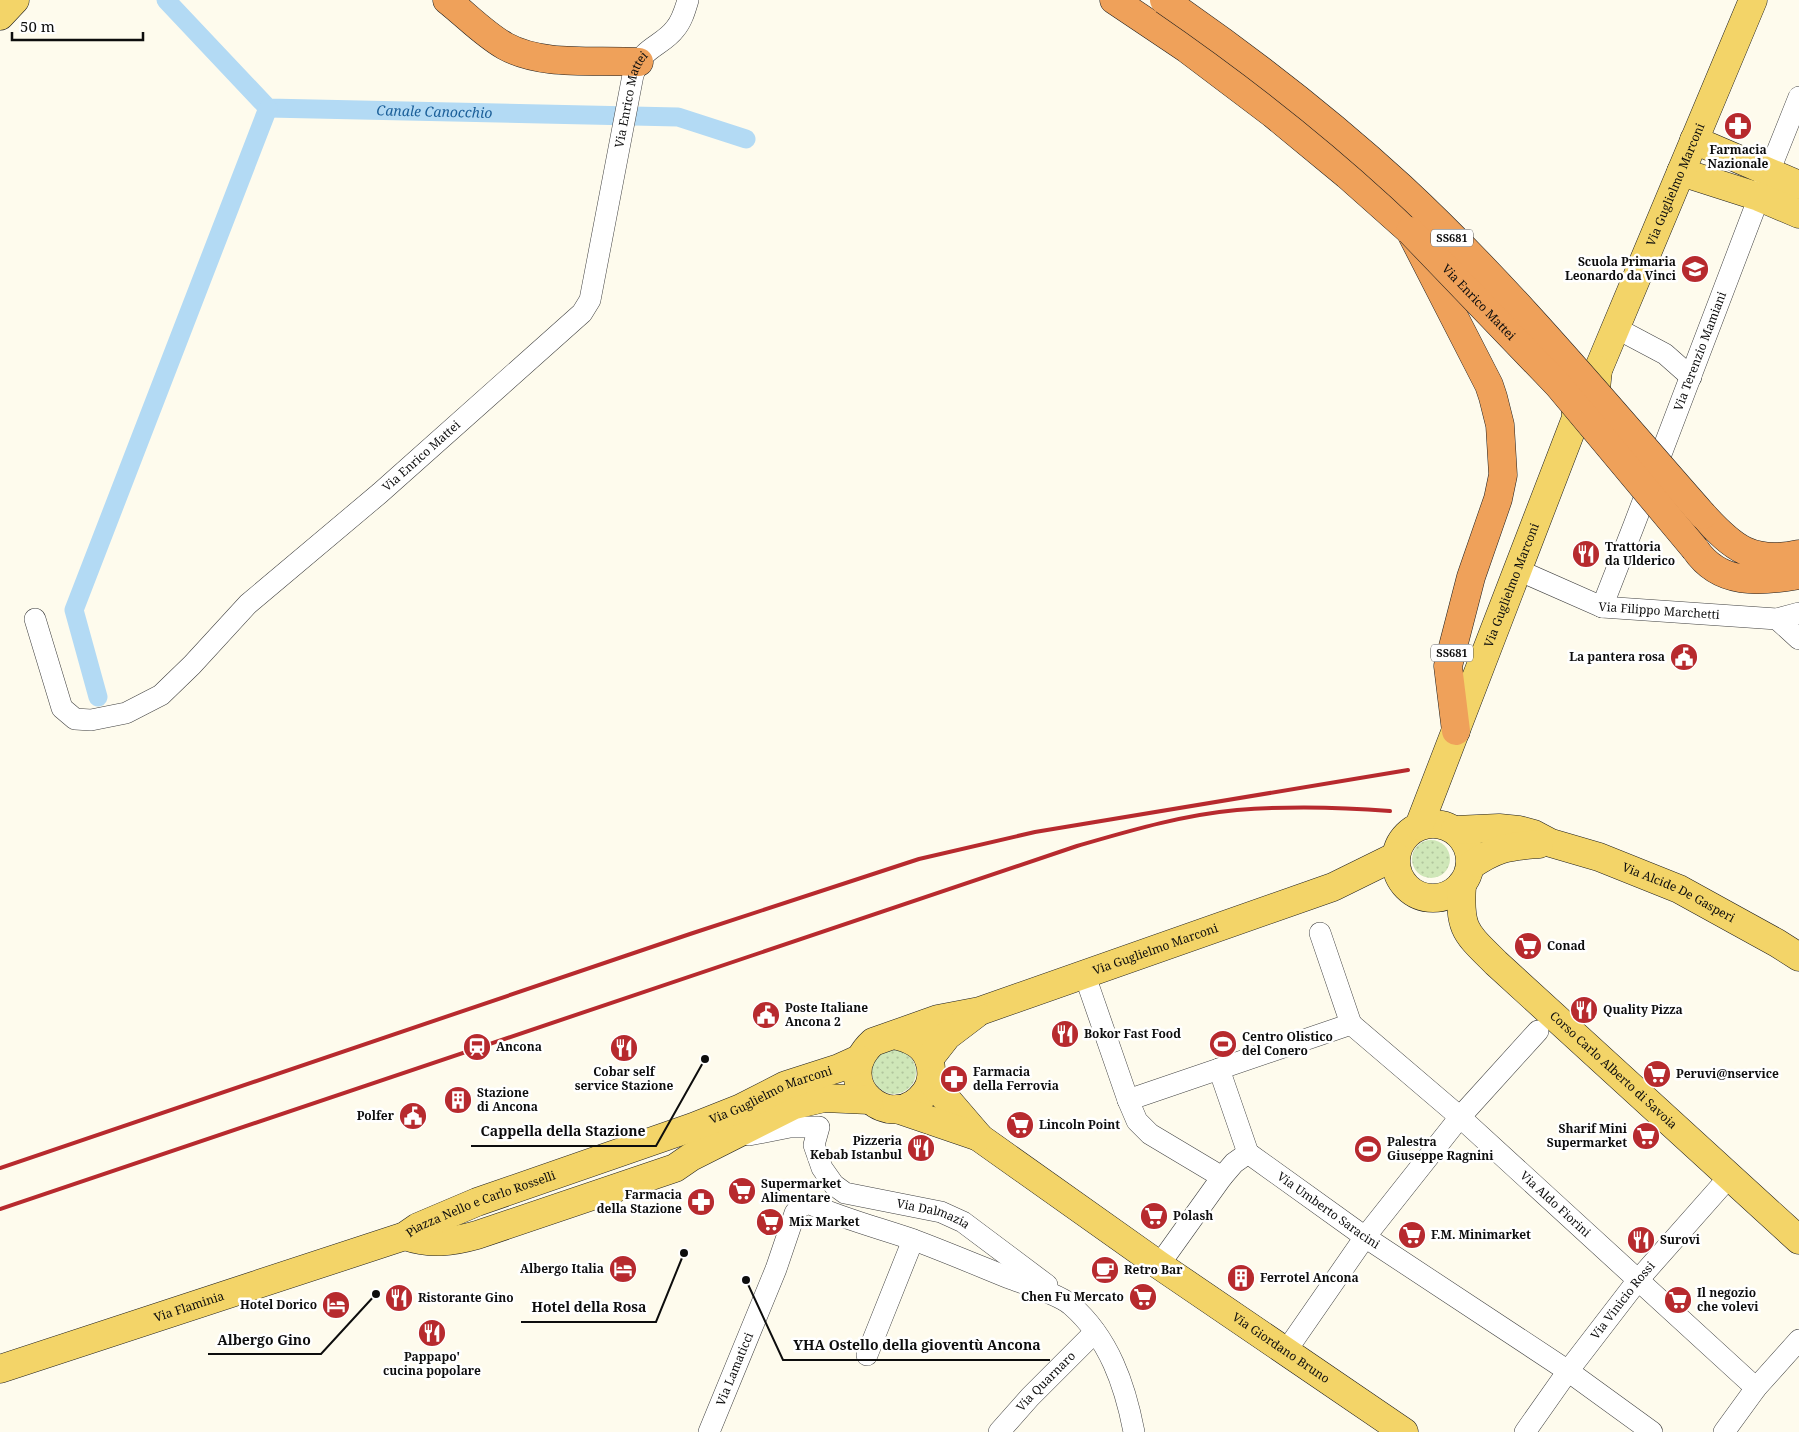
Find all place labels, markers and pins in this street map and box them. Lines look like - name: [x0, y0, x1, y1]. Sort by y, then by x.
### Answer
- pharmacy icon: Farmacia Nazionale: [1723, 111, 1753, 141]
- place label: Farmacia Nazionale: [1708, 141, 1769, 172]
- place label: Scuola Primaria Leonardo da Vinci: [1565, 253, 1677, 284]
- school or university icon: Scuola Primaria Leonardo da Vinci: [1680, 254, 1710, 284]
- place label: Trattoria da Ulderico: [1605, 538, 1675, 569]
- restaurant icon: Trattoria da Ulderico: [1571, 539, 1601, 569]
- public building icon: La pantera rosa: [1669, 642, 1699, 672]
- place label: La pantera rosa: [1569, 648, 1665, 665]
- supermarket icon: Conad: [1513, 931, 1543, 961]
- place label: Conad: [1547, 937, 1586, 954]
- restaurant icon: Quality Pizza: [1569, 995, 1599, 1025]
- place label: Poste Italiane Ancona 2: [785, 999, 868, 1030]
- public building icon: Poste Italiane Ancona 2: [751, 1000, 781, 1030]
- place label: Quality Pizza: [1603, 1001, 1683, 1018]
- restaurant icon: Bokor Fast Food: [1050, 1019, 1080, 1049]
- place label: Bokor Fast Food: [1084, 1025, 1181, 1042]
- place label: Centro Olistico del Conero: [1242, 1028, 1333, 1059]
- sports icon: Centro Olistico del Conero: [1208, 1029, 1238, 1059]
- station icon: Ancona: [462, 1032, 492, 1062]
- restaurant icon: Cobar self service Stazione: [609, 1033, 639, 1063]
- place label: Ancona: [496, 1038, 542, 1055]
- supermarket icon: Peruvi@nservice: [1642, 1059, 1672, 1089]
- place label: Cobar self service Stazione: [575, 1063, 673, 1094]
- place label: Farmacia della Ferrovia: [973, 1063, 1059, 1094]
- pharmacy icon: Farmacia della Ferrovia: [939, 1064, 969, 1094]
- place label: Peruvi@nservice: [1676, 1065, 1779, 1082]
- place label: Stazione di Ancona: [477, 1084, 538, 1115]
- building icon: Stazione di Ancona: [443, 1085, 473, 1115]
- public building icon: Polfer: [398, 1101, 428, 1131]
- place label: Polfer: [357, 1107, 395, 1124]
- supermarket icon: Lincoln Point: [1005, 1110, 1035, 1140]
- place label: Lincoln Point: [1039, 1116, 1120, 1133]
- callout: Cappella della Stazione: [471, 1117, 656, 1146]
- place label: Sharif Mini Supermarket: [1547, 1120, 1628, 1151]
- supermarket icon: Sharif Mini Supermarket: [1631, 1121, 1661, 1151]
- place label: Pizzeria Kebab Istanbul: [810, 1132, 903, 1163]
- restaurant icon: Pizzeria Kebab Istanbul: [906, 1133, 936, 1163]
- place label: Palestra Giuseppe Ragnini: [1387, 1133, 1494, 1164]
- sports icon: Palestra Giuseppe Ragnini: [1353, 1134, 1383, 1164]
- place label: Supermarket Alimentare: [761, 1175, 841, 1206]
- supermarket icon: Supermarket Alimentare: [727, 1176, 757, 1206]
- place label: Farmacia della Stazione: [597, 1186, 682, 1217]
- pharmacy icon: Farmacia della Stazione: [686, 1187, 716, 1217]
- supermarket icon: Polash: [1139, 1201, 1169, 1231]
- supermarket icon: Mix Market: [755, 1207, 785, 1237]
- place label: Polash: [1173, 1207, 1213, 1224]
- place label: Mix Market: [789, 1213, 860, 1230]
- supermarket icon: F.M. Minimarket: [1397, 1220, 1427, 1250]
- restaurant icon: Surovi: [1626, 1225, 1656, 1255]
- place label: F.M. Minimarket: [1431, 1226, 1531, 1243]
- place label: Surovi: [1660, 1231, 1701, 1248]
- hotel icon: Albergo Italia: [608, 1254, 638, 1284]
- cafe icon: Retro Bar: [1090, 1255, 1120, 1285]
- place label: Albergo Italia: [520, 1260, 604, 1277]
- place label: Retro Bar: [1124, 1261, 1183, 1278]
- building icon: Ferrotel Ancona: [1226, 1263, 1256, 1293]
- place label: Ferrotel Ancona: [1260, 1269, 1359, 1286]
- supermarket icon: Chen Fu Mercato: [1128, 1282, 1158, 1312]
- restaurant icon: Ristorante Gino: [384, 1283, 414, 1313]
- place label: Il negozio che volevi: [1697, 1284, 1759, 1315]
- supermarket icon: Il negozio che volevi: [1663, 1285, 1693, 1315]
- place label: Chen Fu Mercato: [1021, 1288, 1124, 1305]
- place label: Ristorante Gino: [418, 1289, 514, 1306]
- hotel icon: Hotel Dorico: [321, 1290, 351, 1320]
- callout: Hotel della Rosa: [521, 1293, 656, 1322]
- place label: Hotel Dorico: [240, 1296, 317, 1313]
- restaurant icon: Pappapo' cucina popolare: [417, 1318, 447, 1348]
- callout: Albergo Gino: [208, 1325, 321, 1354]
- callout: YHA Ostello della gioventù Ancona: [783, 1331, 1050, 1360]
- place label: Pappapo' cucina popolare: [383, 1348, 481, 1379]

